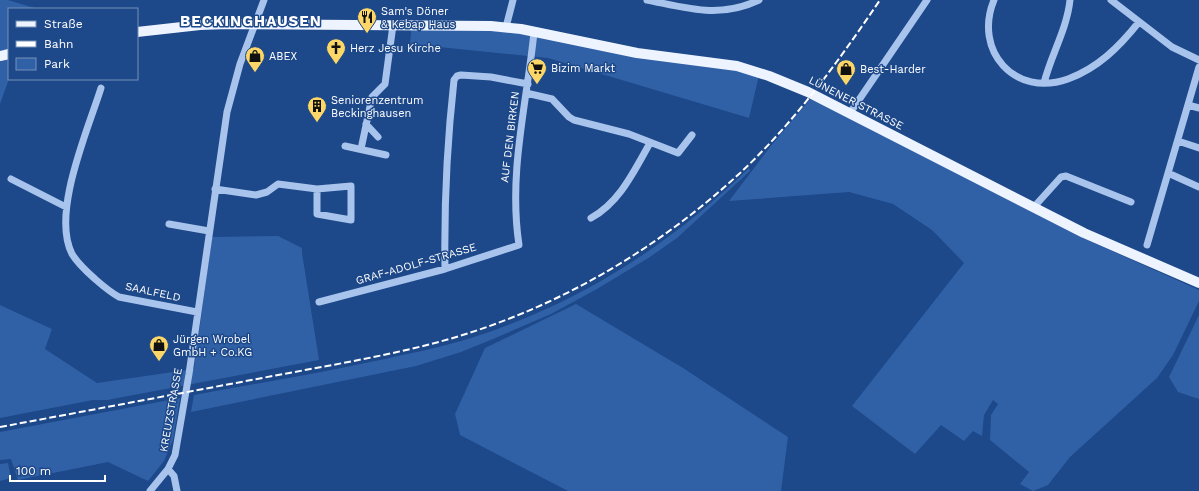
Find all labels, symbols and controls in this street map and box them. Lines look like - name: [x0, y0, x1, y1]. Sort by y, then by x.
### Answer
- place label: Sam's Döner & Kebap Haus: [381, 5, 455, 31]
- restaurant icon: Sam's Döner & Kebap Haus: [356, 6, 378, 34]
- legend: [8, 8, 138, 80]
- district label: BECKINGHAUSEN: [180, 12, 322, 30]
- text: Straße: [44, 17, 83, 31]
- text: Bahn: [44, 37, 73, 51]
- church icon: Herz Jesu Kirche: [325, 37, 347, 65]
- place label: Herz Jesu Kirche: [350, 42, 441, 55]
- shop icon: ABEX: [244, 45, 266, 73]
- place label: ABEX: [269, 50, 297, 63]
- text: Park: [44, 57, 70, 71]
- supermarket icon: Bizim Markt: [526, 57, 548, 85]
- shop icon: Best-Harder: [835, 58, 857, 86]
- place label: Bizim Markt: [551, 62, 615, 75]
- place label: Best-Harder: [860, 63, 926, 76]
- street label: LÜNENER STRASSE: [807, 73, 906, 132]
- street label: AUF DEN BIRKEN: [498, 91, 522, 183]
- place label: Seniorenzentrum Beckinghausen: [331, 94, 423, 120]
- building icon: Seniorenzentrum Beckinghausen: [306, 95, 328, 123]
- street label: GRAF-ADOLF-STRASSE: [354, 241, 478, 287]
- street label: SAALFELD: [124, 280, 182, 304]
- place label: Jürgen Wrobel GmbH + Co.KG: [173, 333, 252, 359]
- shop icon: Jürgen Wrobel GmbH + Co.KG: [148, 334, 170, 362]
- street label: KREUZSTRASSE: [157, 367, 185, 453]
- scale bar: [10, 457, 105, 483]
- text: 100 m: [16, 464, 51, 478]

